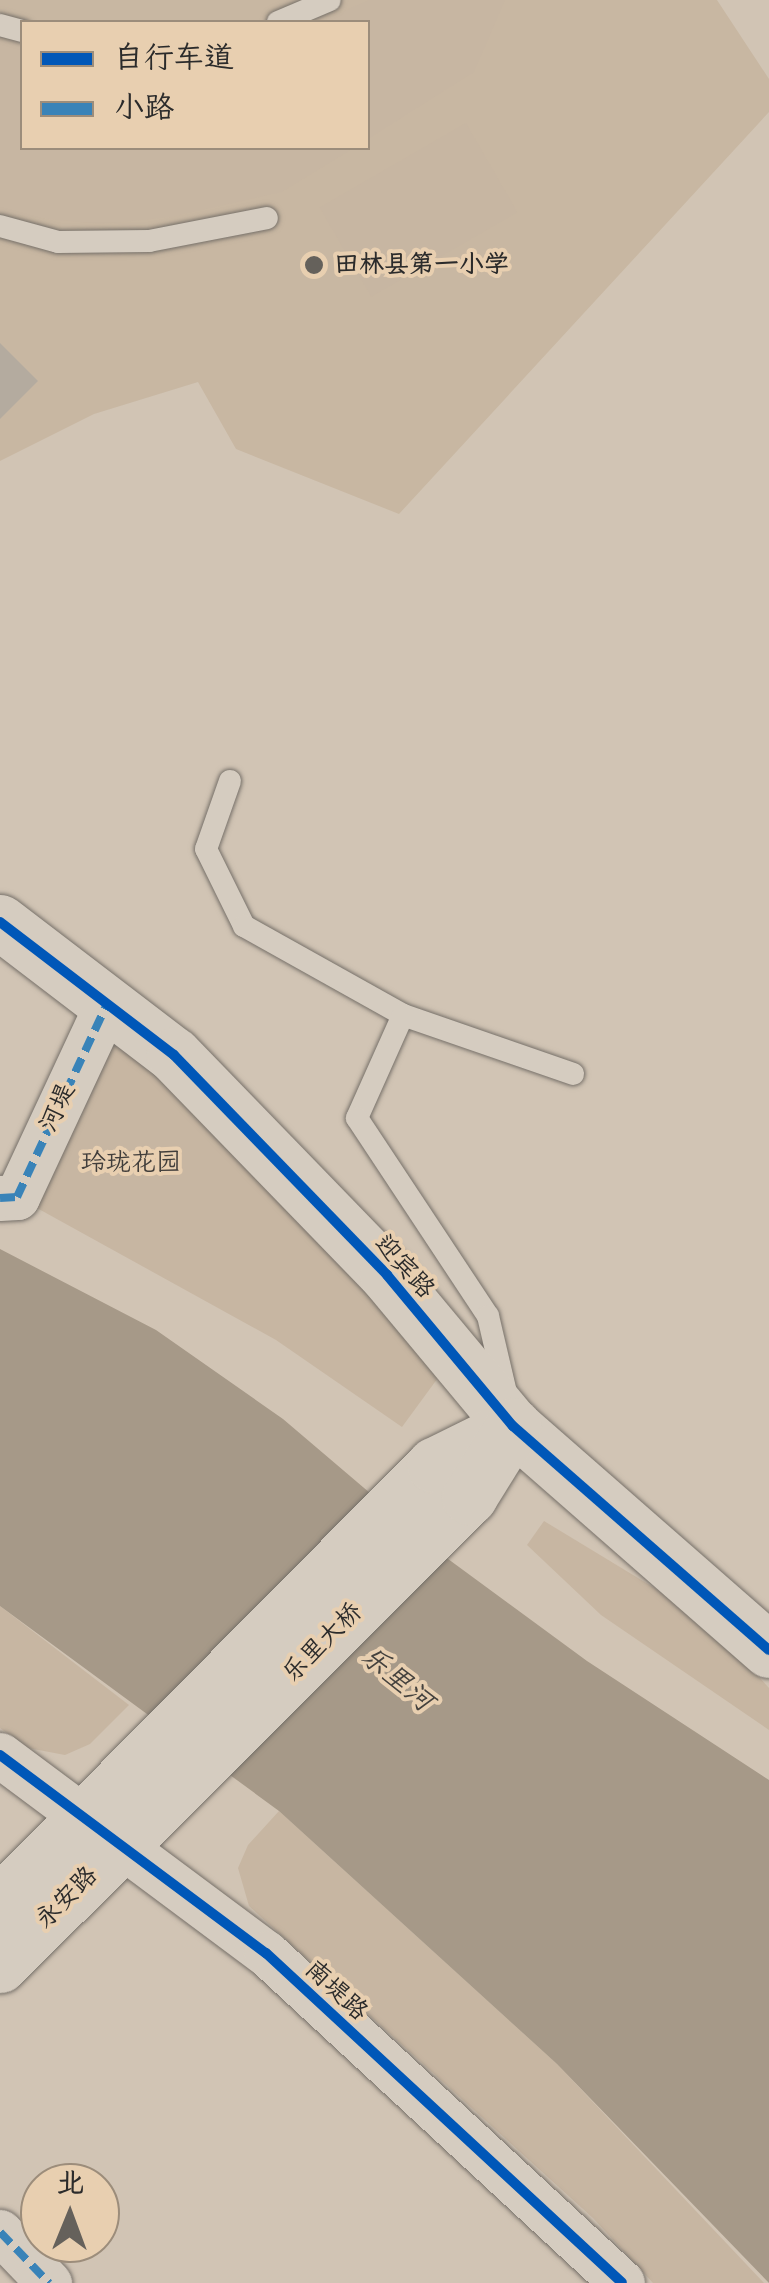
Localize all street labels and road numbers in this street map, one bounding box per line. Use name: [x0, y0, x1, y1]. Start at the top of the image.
street label: 河堤: [34, 1079, 82, 1137]
street label: 迎宾路: [368, 1229, 440, 1305]
street label: 乐里大桥: [277, 1597, 369, 1689]
street label: 永安路: [30, 1861, 104, 1935]
street label: 南堤路: [298, 1954, 374, 2028]

